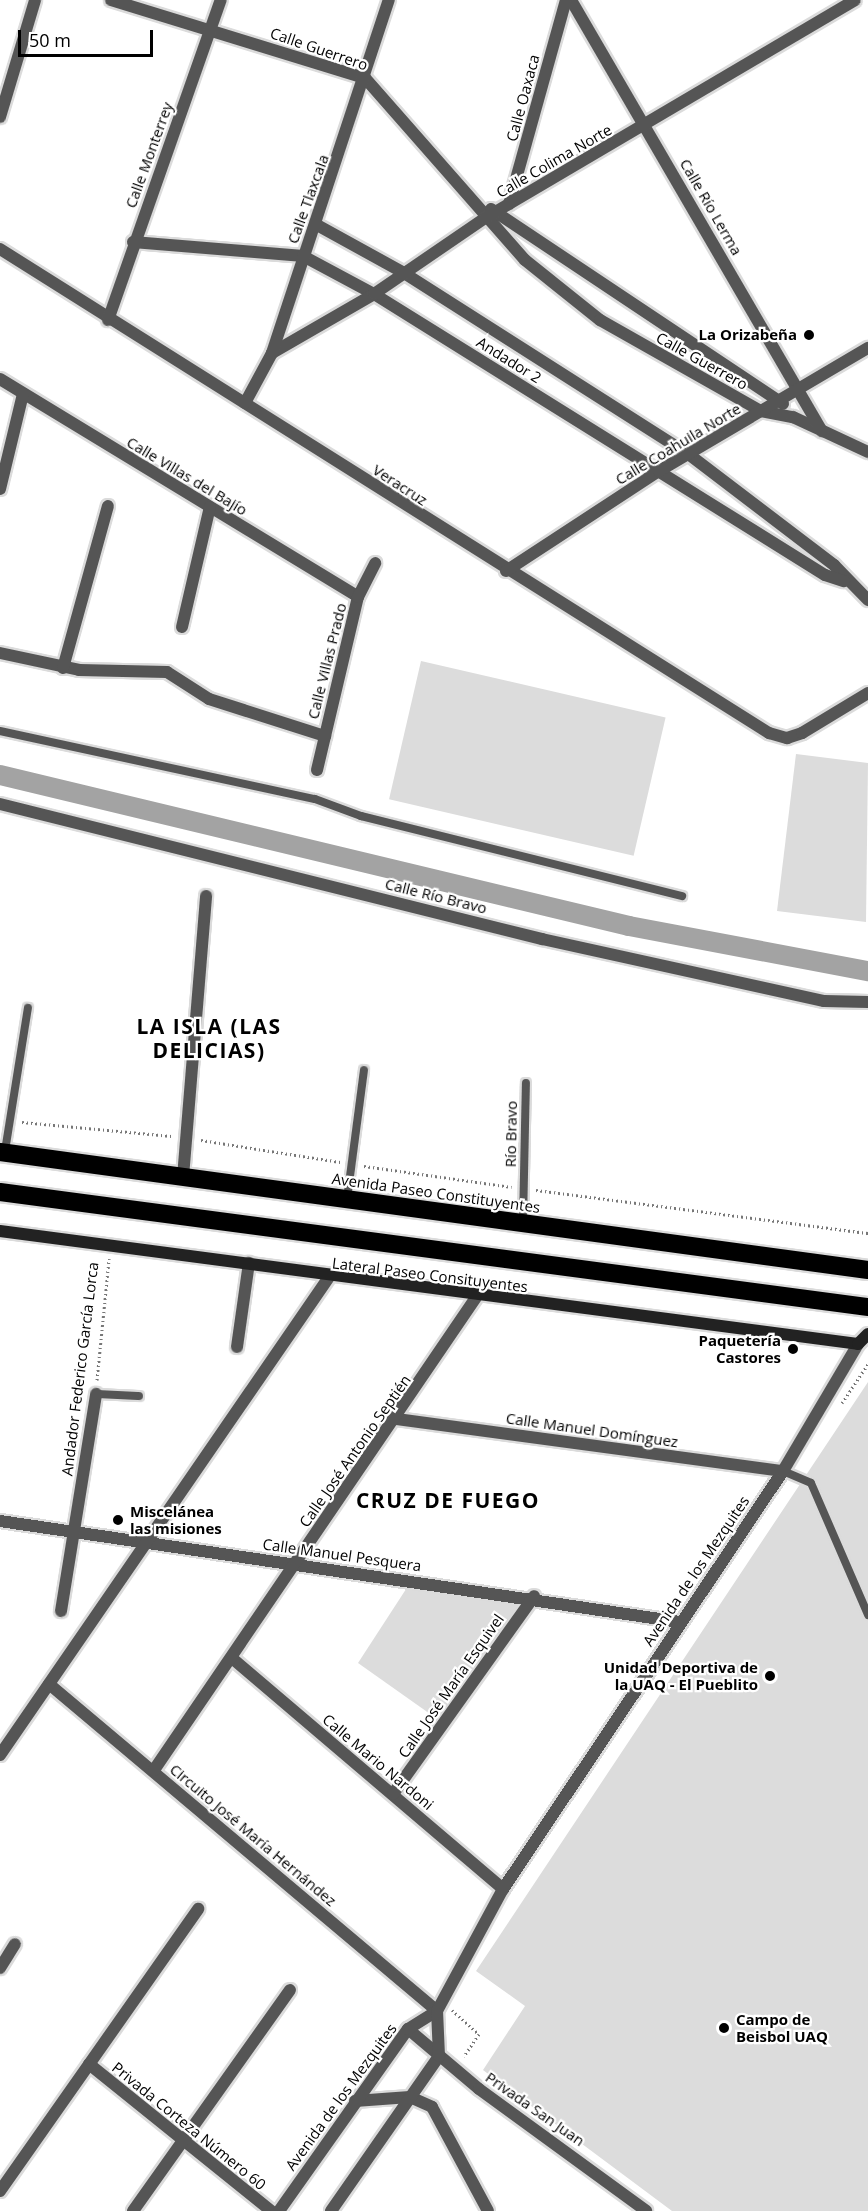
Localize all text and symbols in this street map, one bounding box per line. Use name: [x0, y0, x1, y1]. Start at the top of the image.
scale bar: [21, 18, 156, 56]
street label: Calle Guerrero: [268, 24, 370, 74]
text: 50 m: [29, 28, 71, 52]
street label: Calle Oaxaca: [503, 53, 543, 143]
street label: Calle Monterrey: [121, 100, 177, 210]
street label: Calle Colima Norte: [493, 121, 615, 201]
street label: Calle Tlaxcala: [284, 152, 332, 246]
street label: Calle Río Lerma: [676, 156, 746, 258]
place label: La Orizabeña: [699, 326, 797, 344]
street label: Calle Guerrero: [653, 328, 751, 394]
marker: La Orizabeña: [802, 328, 816, 342]
street label: Andador 2: [473, 333, 545, 387]
street label: Calle Coahuila Norte: [612, 399, 744, 489]
street label: Calle Villas del Bajío: [124, 433, 250, 519]
street label: Veracruz: [369, 461, 431, 509]
street label: Calle Villas Prado: [304, 601, 350, 721]
street label: Calle Río Bravo: [383, 875, 489, 917]
district label: LA ISLA (LAS DELICIAS): [136, 1013, 282, 1063]
street label: Río Bravo: [501, 1101, 521, 1167]
street label: Avenida Paseo Constituyentes: [331, 1169, 541, 1217]
street label: Lateral Paseo Consituyentes: [331, 1254, 529, 1296]
street label: Andador Federico García Lorca: [58, 1261, 102, 1477]
place label: Paquetería Castores: [698, 1331, 781, 1366]
marker: Paquetería Castores: [786, 1342, 800, 1356]
street label: Calle José Antonio Septién: [296, 1371, 414, 1531]
street label: Calle Manuel Domínguez: [505, 1409, 679, 1451]
district label: CRUZ DE FUEGO: [356, 1487, 540, 1513]
street label: Avenida de los Mezquites: [639, 1493, 753, 1649]
place label: Miscelánea las misiones: [130, 1502, 222, 1537]
marker: Miscelánea las misiones: [111, 1513, 125, 1527]
street label: Calle Manuel Pesquera: [262, 1535, 422, 1575]
street label: Calle José María Esquivel: [394, 1611, 508, 1761]
place label: Unidad Deportiva de la UAQ - El Pueblito: [604, 1658, 758, 1693]
marker: Unidad Deportiva de la UAQ - El Pueblito: [763, 1669, 777, 1683]
street label: Calle Mario Nardoni: [319, 1710, 437, 1814]
street label: Circuito José María Hernández: [166, 1760, 340, 1910]
place label: Campo de Beisbol UAQ: [736, 2010, 828, 2045]
street label: Avenida de los Mezquites: [282, 2020, 400, 2174]
marker: Campo de Beisbol UAQ: [717, 2021, 731, 2035]
street label: Privada Corteza Número 60: [108, 2058, 270, 2194]
street label: Privada San Juan: [482, 2068, 588, 2150]

